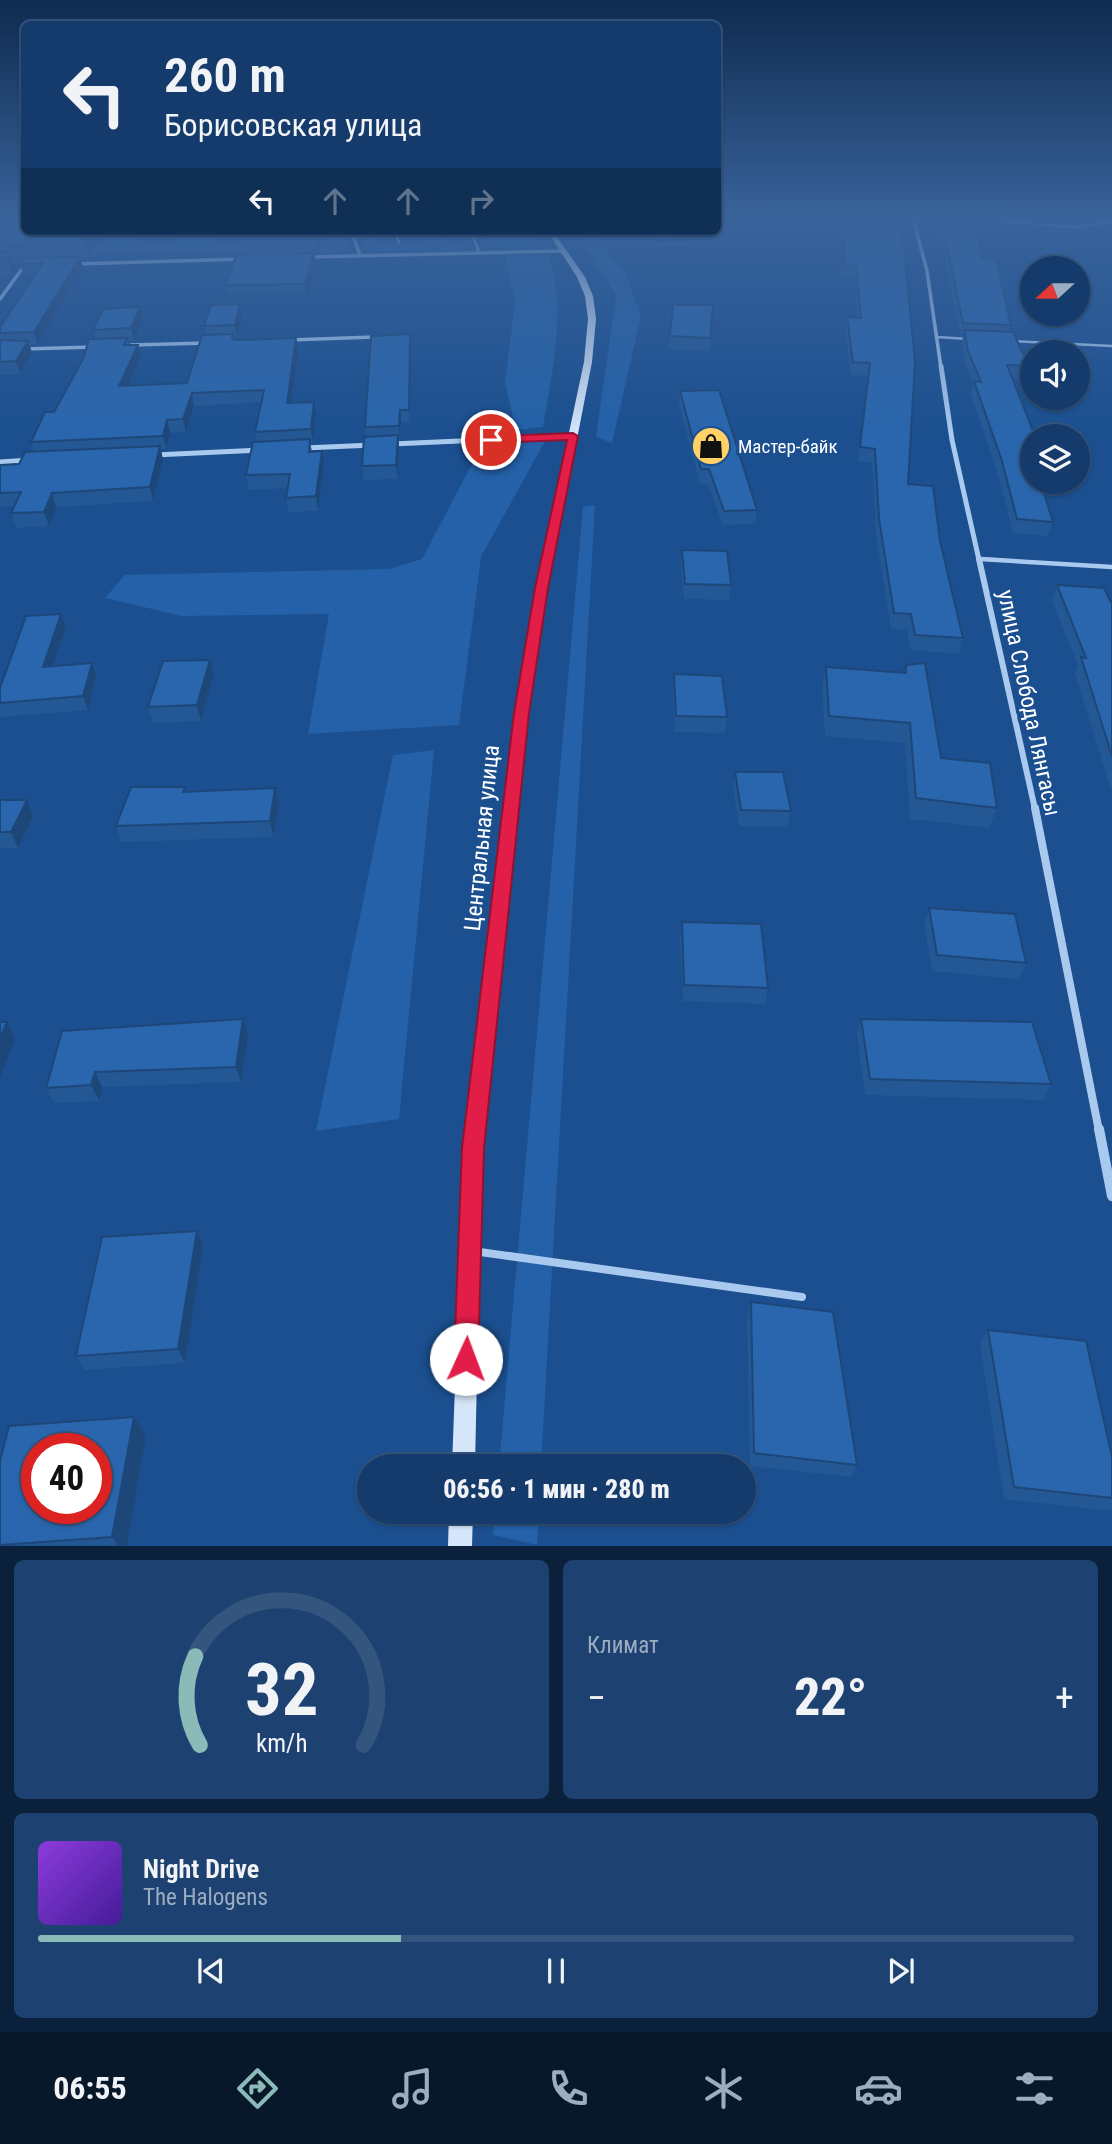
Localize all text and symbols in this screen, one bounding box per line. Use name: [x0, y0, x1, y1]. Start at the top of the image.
text: 260 m: [164, 47, 286, 104]
icon: left: [49, 49, 140, 140]
text: Борисовская улица: [164, 106, 422, 144]
icon: left: [243, 182, 281, 220]
icon: ahead: [316, 182, 354, 220]
icon: ahead: [389, 182, 427, 220]
icon: right: [462, 182, 500, 220]
north arrow: [1020, 256, 1090, 326]
map controls: [1020, 256, 1090, 494]
button: sound: [1020, 340, 1090, 410]
pin: [461, 410, 521, 470]
icon: arrive: [472, 421, 510, 459]
button: layers: [1020, 424, 1090, 494]
shop icon: Мастер-байк: [690, 425, 732, 467]
place label: Мастер-байк: [738, 435, 838, 458]
street label: улица Слобода Лянгасы: [992, 587, 1066, 819]
street label: Центральная улица: [459, 744, 505, 932]
position arrow: [429, 1322, 503, 1396]
speed limit sign: 40: [21, 1433, 112, 1524]
text: 06:56 · 1 мин · 280 m: [443, 1474, 670, 1504]
text: Климат: [587, 1632, 659, 1659]
text: 32: [245, 1648, 318, 1734]
text: 22°: [794, 1667, 867, 1728]
text: −: [587, 1676, 606, 1720]
text: +: [1055, 1676, 1074, 1720]
text: km/h: [256, 1729, 307, 1758]
text: Night Drive: [143, 1854, 259, 1884]
text: The Halogens: [143, 1884, 268, 1911]
icon: previous: [192, 1952, 230, 1990]
icon: pause: [537, 1952, 575, 1990]
icon: next: [882, 1952, 920, 1990]
icon: directions: [233, 2064, 282, 2113]
icon: music: [388, 2064, 437, 2113]
icon: phone: [544, 2064, 593, 2113]
icon: climate: [699, 2064, 748, 2113]
icon: car: [854, 2064, 903, 2113]
icon: filters: [1010, 2064, 1059, 2113]
text: 06:55: [53, 2069, 127, 2107]

